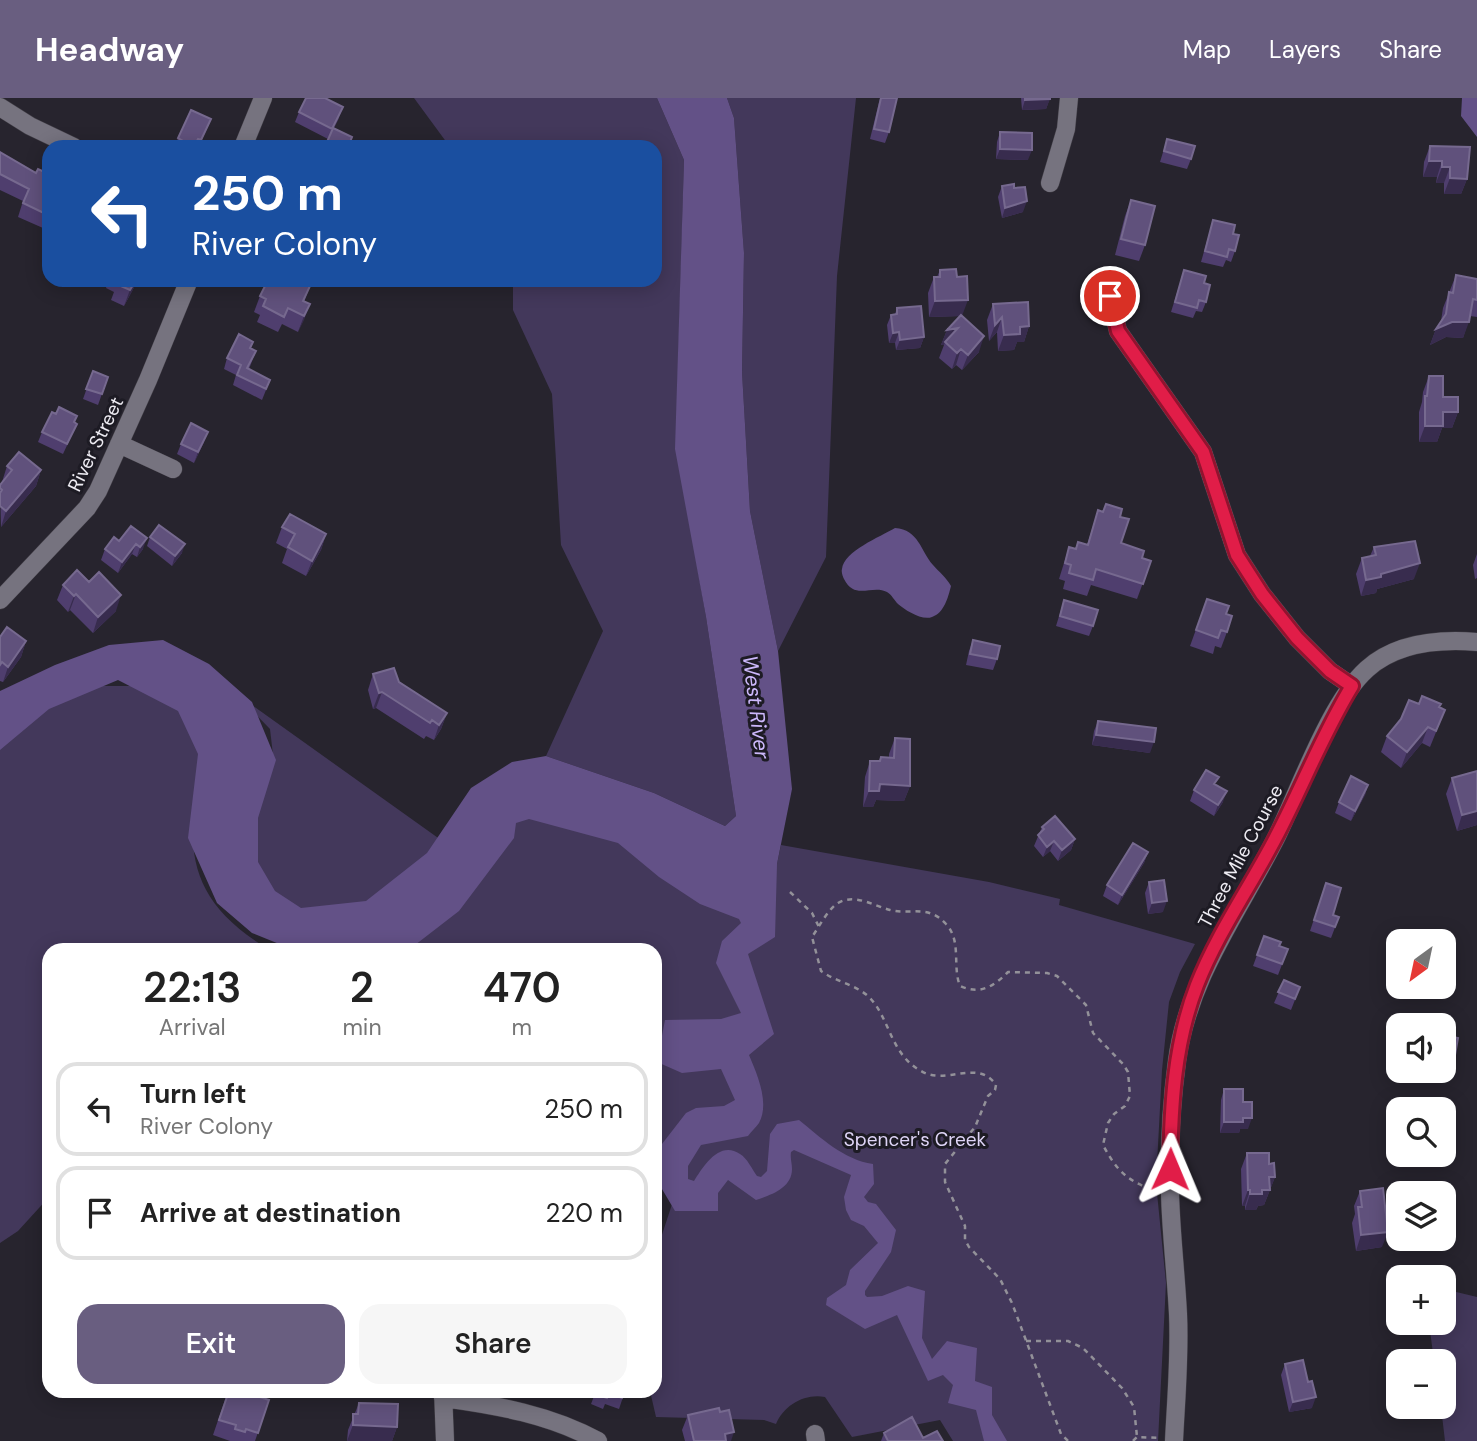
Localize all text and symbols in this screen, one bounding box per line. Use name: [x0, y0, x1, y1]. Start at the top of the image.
text: Headway: [35, 28, 184, 71]
text: Map: [1183, 34, 1231, 65]
text: Layers: [1269, 34, 1341, 65]
text: Share: [1379, 34, 1442, 65]
text: 250 m: [192, 161, 343, 225]
icon: left: [77, 168, 168, 259]
text: River Colony: [192, 223, 377, 265]
pin: [1080, 266, 1140, 326]
icon: arrive: [1091, 277, 1129, 315]
street label: River Street: [62, 393, 129, 496]
water label: West River: [736, 654, 776, 761]
street label: Three Mile Course: [1192, 780, 1289, 932]
north arrow: [1386, 929, 1456, 999]
map controls: [1386, 929, 1456, 1419]
text: 22:13: [143, 960, 241, 1015]
text: 2: [350, 960, 374, 1015]
text: 470: [483, 960, 561, 1015]
text: Arrival: [159, 1012, 226, 1042]
text: min: [342, 1012, 382, 1042]
text: m: [512, 1012, 532, 1042]
button: sound: [1386, 1013, 1456, 1083]
text: Turn left: [140, 1077, 247, 1111]
icon: left: [81, 1090, 119, 1128]
text: 250 m: [544, 1092, 623, 1126]
button: search: [1386, 1097, 1456, 1167]
text: River Colony: [140, 1111, 273, 1141]
park label: Spencer's Creek: [844, 1127, 987, 1152]
position arrow: [1133, 1132, 1207, 1206]
button: layers: [1386, 1181, 1456, 1251]
icon: arrive: [81, 1194, 119, 1232]
text: Arrive at destination: [140, 1196, 401, 1230]
text: 220 m: [545, 1196, 623, 1230]
button: +: [1386, 1265, 1456, 1335]
button: Exit: [77, 1304, 345, 1384]
button: Share: [359, 1304, 627, 1384]
button: −: [1386, 1349, 1456, 1419]

